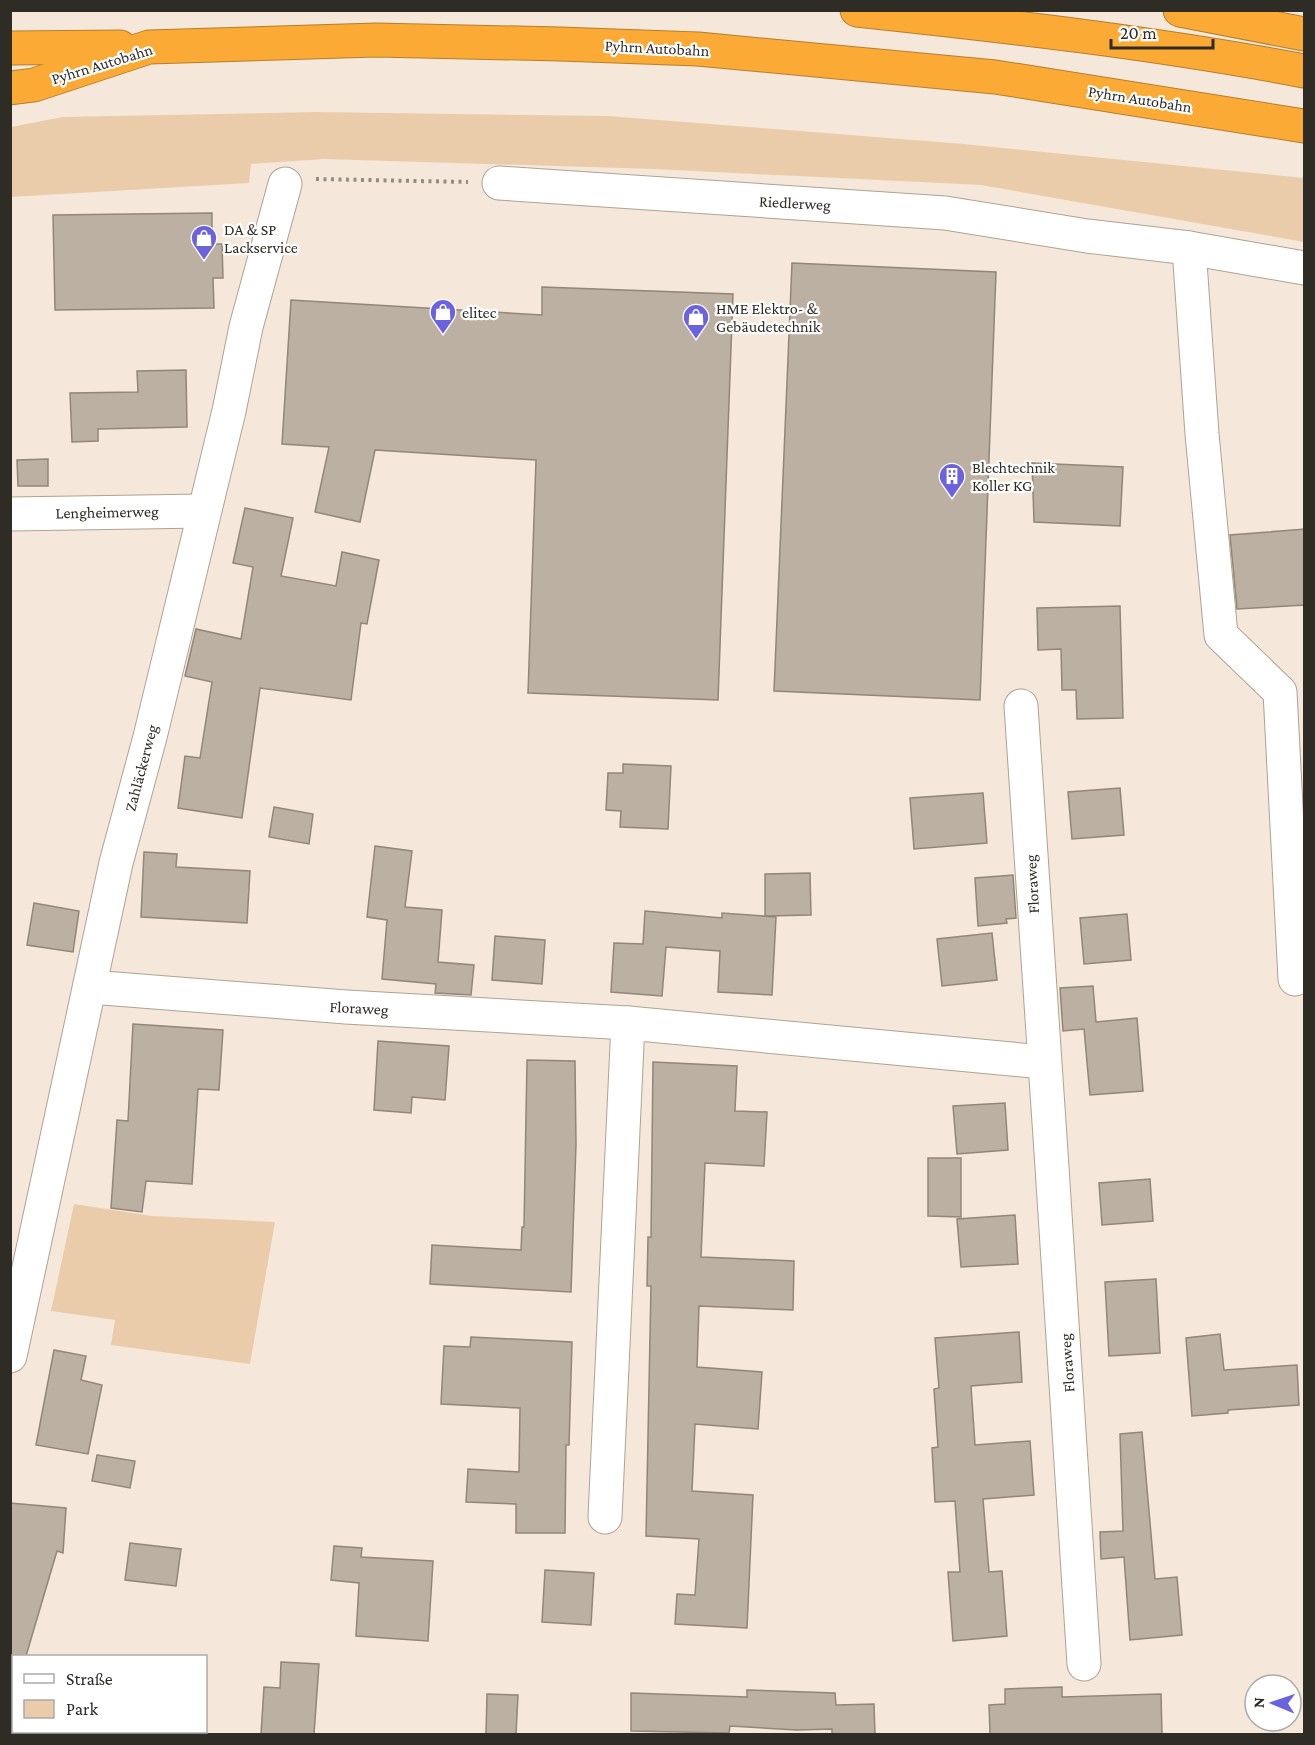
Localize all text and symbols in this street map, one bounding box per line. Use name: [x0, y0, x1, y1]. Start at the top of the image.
scale bar: [1111, 12, 1213, 50]
text: 20 m: [1120, 23, 1157, 43]
street label: Pyhrn Autobahn: [604, 37, 710, 60]
street label: Pyhrn Autobahn: [49, 40, 155, 88]
street label: Pyhrn Autobahn: [1087, 82, 1193, 117]
street label: Riedlerweg: [759, 193, 832, 214]
place label: DA & SP Lackservice: [224, 221, 298, 256]
shop icon: DA & SP Lackservice: [189, 223, 219, 261]
shop icon: elitec: [428, 297, 458, 335]
place label: HME Elektro- & Gebäudetechnik: [716, 300, 821, 335]
shop icon: HME Elektro- & Gebäudetechnik: [681, 302, 711, 340]
place label: elitec: [462, 304, 497, 321]
place label: Blechtechnik Koller KG: [972, 459, 1055, 494]
building icon: Blechtechnik Koller KG: [937, 461, 967, 499]
street label: Lengheimerweg: [55, 503, 159, 522]
street label: Zahläckerweg: [121, 722, 162, 814]
street label: Floraweg: [1022, 854, 1043, 914]
street label: Floraweg: [329, 998, 389, 1019]
street label: Floraweg: [1056, 1333, 1079, 1393]
legend: [12, 1655, 207, 1733]
text: Straße: [66, 1669, 113, 1689]
north arrow: [1243, 1673, 1303, 1733]
text: N: [1250, 1697, 1267, 1708]
text: Park: [66, 1699, 98, 1719]

